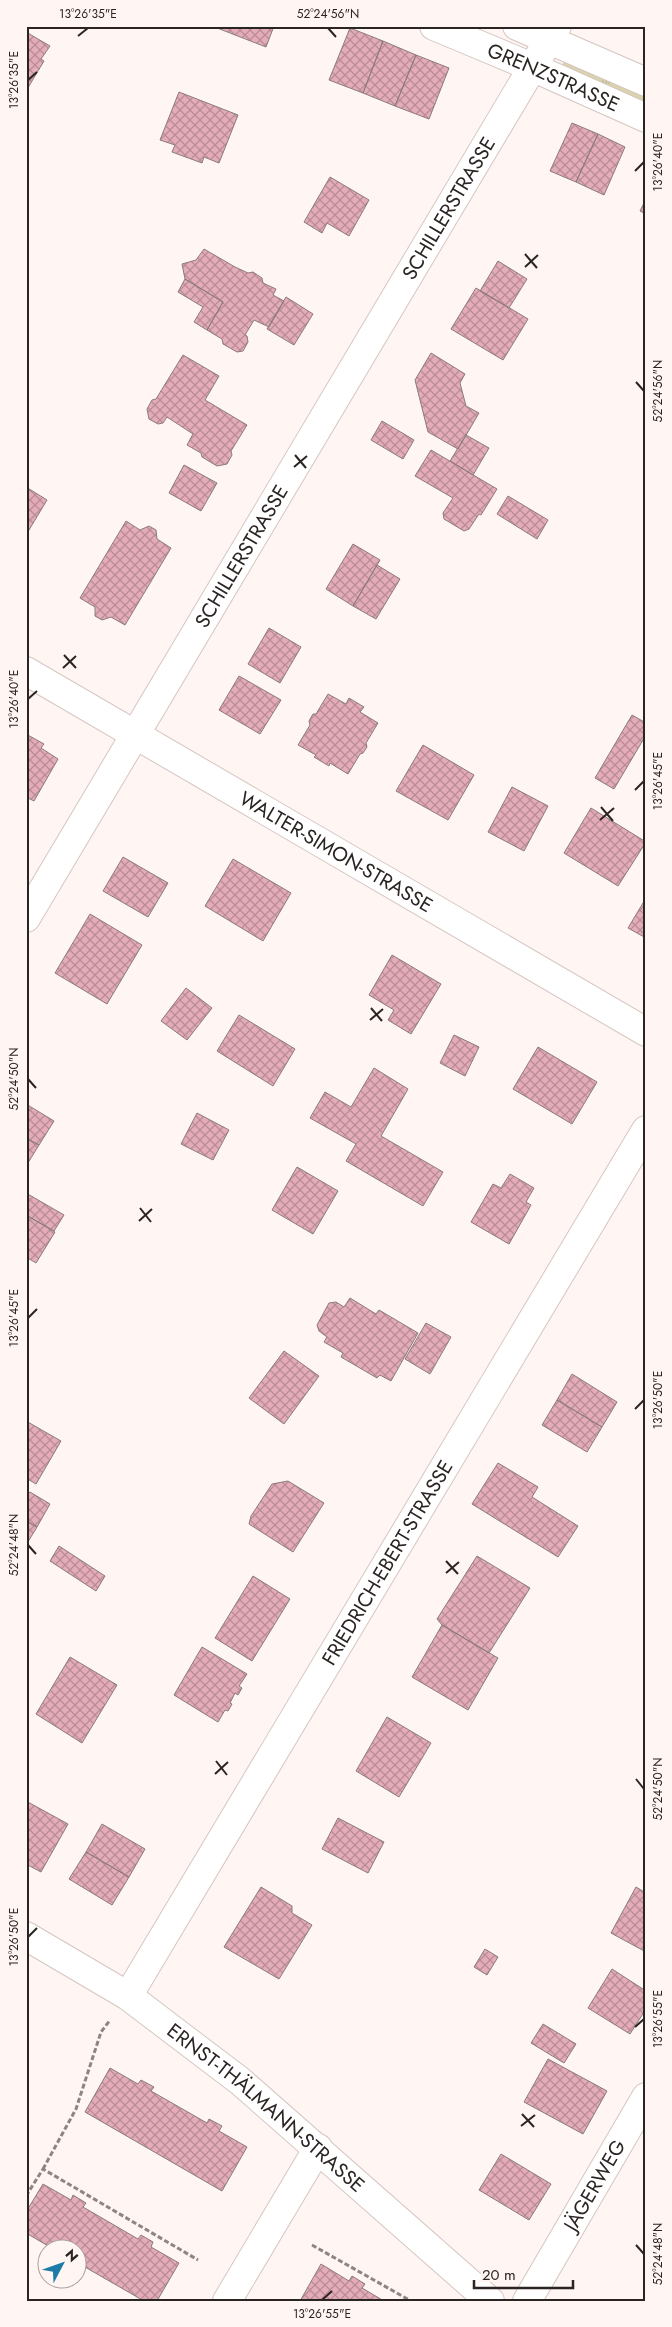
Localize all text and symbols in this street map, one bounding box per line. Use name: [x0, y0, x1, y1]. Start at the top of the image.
text: 13°26'35"E: [59, 5, 117, 23]
text: 52°24'56"N: [297, 5, 359, 23]
street label: GRENZSTRASSE: [483, 35, 624, 119]
text: 13°26'35"E: [5, 51, 23, 109]
street label: SCHILLERSTRASSE: [395, 131, 502, 285]
text: 13°26'40"E: [649, 133, 667, 191]
text: 52°24'56"N: [649, 360, 667, 422]
street label: SCHILLERSTRASSE: [188, 479, 295, 633]
text: 13°26'40"E: [5, 670, 23, 728]
text: 13°26'45"E: [649, 752, 667, 810]
street label: WALTER-SIMON-STRASSE: [234, 784, 438, 919]
text: 52°24'50"N: [5, 1047, 23, 1111]
text: 13°26'45"E: [5, 1289, 23, 1347]
text: 13°26'50"E: [649, 1371, 667, 1429]
street label: FRIEDRICH-EBERT-STRASSE: [315, 1455, 460, 1671]
text: 52°24'48"N: [5, 1514, 23, 1576]
text: 52°24'50"N: [649, 1757, 667, 1821]
text: 13°26'50"E: [5, 1908, 23, 1966]
text: 13°26'55"E: [649, 1990, 667, 2048]
street label: ERNST-THÄLMANN-STRASSE: [161, 2016, 371, 2199]
street label: JÄGERWEG: [555, 2134, 633, 2239]
text: 52°24'48"N: [649, 2223, 667, 2285]
north arrow: [38, 2240, 88, 2290]
text: N: [61, 2245, 83, 2266]
scale bar: [474, 2257, 573, 2289]
text: 20 m: [482, 2264, 516, 2286]
text: 13°26'55"E: [293, 2305, 351, 2323]

